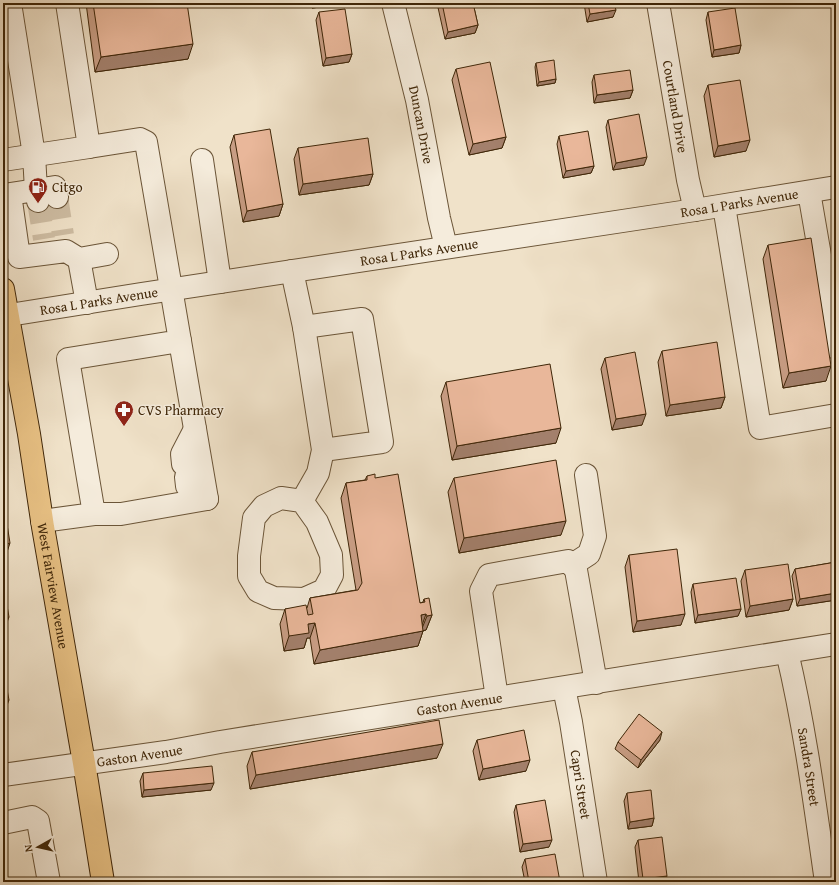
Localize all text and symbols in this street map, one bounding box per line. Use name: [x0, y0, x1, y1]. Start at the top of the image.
street label: Courtland Drive: [658, 59, 693, 155]
street label: Duncan Drive: [404, 83, 439, 166]
fuel station icon: Citgo: [27, 176, 49, 204]
place label: Citgo: [52, 177, 83, 197]
street label: Rosa L Parks Avenue: [679, 183, 800, 222]
street label: Rosa L Parks Avenue: [359, 233, 480, 271]
street label: Rosa L Parks Avenue: [38, 282, 160, 320]
pharmacy icon: CVS Pharmacy: [113, 399, 135, 427]
place label: CVS Pharmacy: [138, 400, 224, 420]
street label: West Fairview Avenue: [32, 521, 74, 651]
street label: Gaston Avenue: [415, 687, 504, 721]
street label: Sandra Street: [793, 726, 825, 808]
street label: Gaston Avenue: [95, 739, 185, 772]
street label: Capri Street: [565, 748, 596, 821]
north arrow: [18, 827, 58, 867]
text: N: [20, 843, 37, 853]

